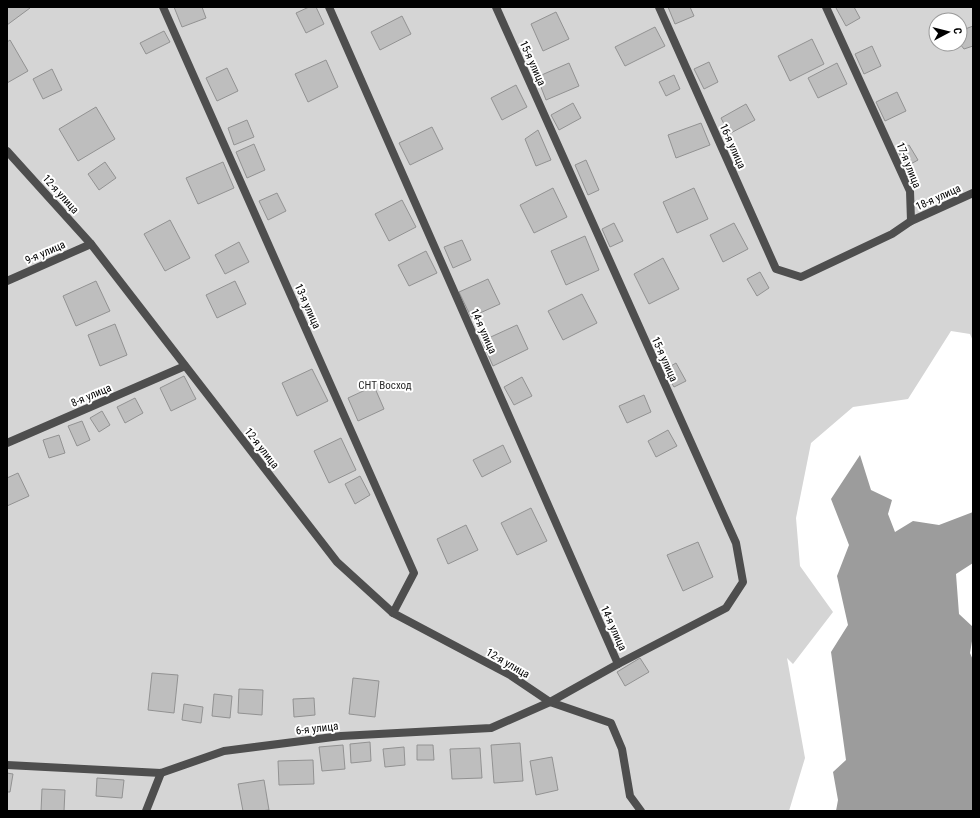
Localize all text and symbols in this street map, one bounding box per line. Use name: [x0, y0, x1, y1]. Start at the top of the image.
north arrow: [928, 12, 968, 52]
text: С: [951, 27, 964, 35]
street label: 15-я улица: [517, 39, 548, 88]
street label: 16-я улица: [717, 122, 748, 171]
street label: 17-я улица: [894, 140, 924, 190]
street label: 12-я улица: [40, 172, 82, 217]
street label: 18-я улица: [914, 182, 963, 213]
street label: 9-я улица: [23, 238, 67, 267]
street label: 13-я улица: [292, 282, 323, 331]
street label: 14-я улица: [468, 307, 499, 356]
street label: 15-я улица: [649, 335, 680, 384]
park label: СНТ Восход: [358, 379, 412, 392]
street label: 8-я улица: [69, 381, 113, 410]
street label: 12-я улица: [242, 425, 282, 471]
street label: 14-я улица: [598, 604, 629, 653]
street label: 12-я улица: [484, 646, 532, 681]
street label: 6-я улица: [295, 719, 339, 738]

